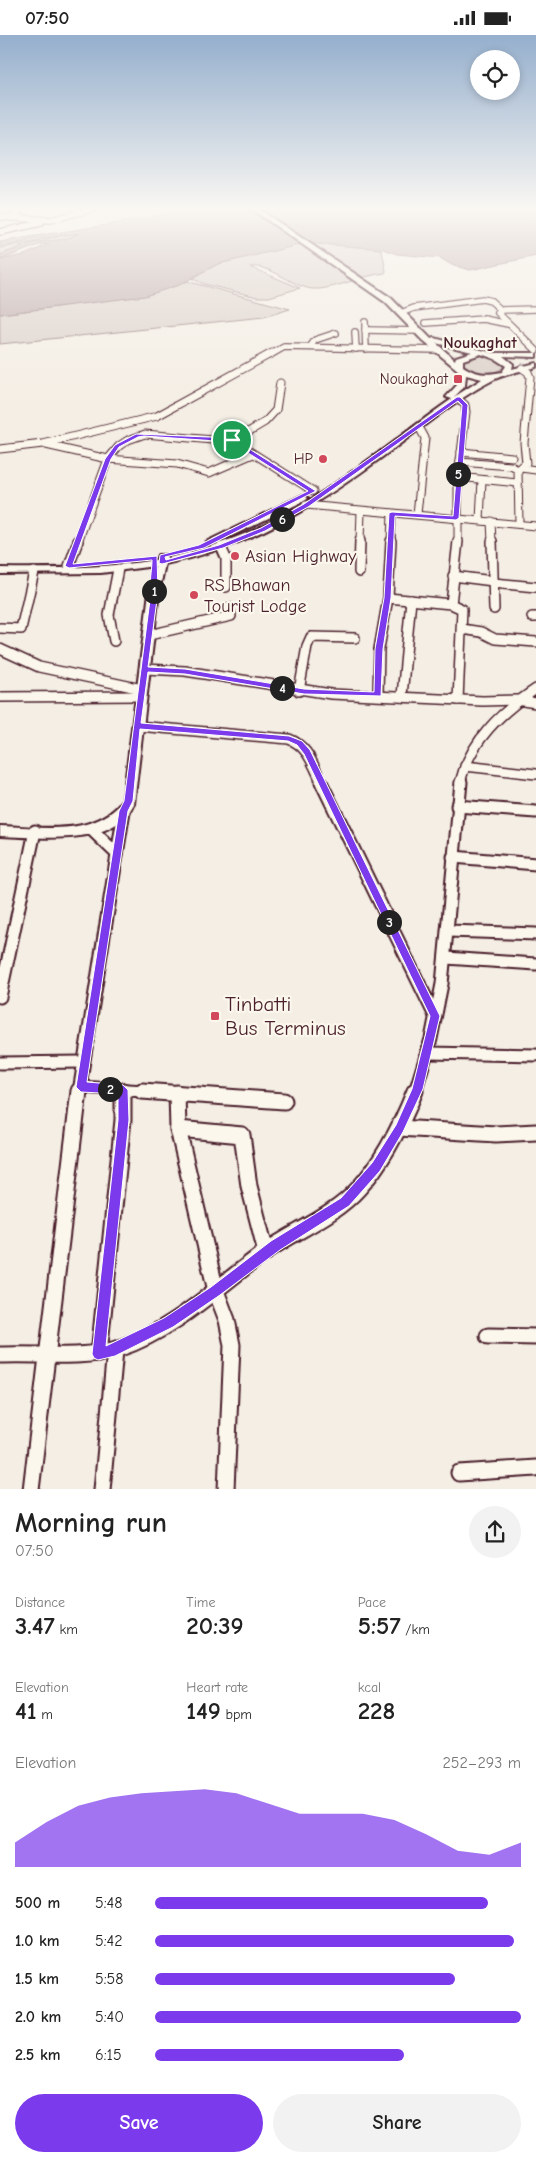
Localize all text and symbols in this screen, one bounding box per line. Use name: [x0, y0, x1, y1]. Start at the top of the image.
text: 07:50: [25, 7, 69, 29]
map controls: [470, 50, 520, 100]
button: locate: [470, 50, 520, 100]
district label: Noukaghat: [443, 334, 517, 352]
place label: Noukaghat: [380, 370, 449, 388]
marker: Noukaghat: [452, 373, 464, 385]
pin: [211, 419, 253, 461]
icon: arrive: [218, 426, 246, 454]
place label: HP: [294, 450, 314, 468]
marker: HP: [317, 453, 329, 465]
pin: 5: [446, 461, 470, 487]
text: 5: [455, 466, 462, 483]
pin: 6: [270, 507, 294, 531]
text: 6: [279, 511, 286, 528]
place label: Asian Highway: [245, 546, 357, 567]
marker: Asian Highway: [229, 550, 241, 562]
place label: RS Bhawan Tourist Lodge: [204, 575, 307, 617]
pin: 1: [142, 579, 166, 603]
text: 1: [152, 583, 157, 600]
marker: RS Bhawan Tourist Lodge: [188, 589, 200, 601]
pin: 4: [270, 675, 294, 701]
text: 4: [279, 680, 286, 697]
pin: 3: [376, 909, 402, 935]
text: 3: [386, 914, 393, 931]
place label: Tinbatti Bus Terminus: [225, 992, 346, 1040]
marker: Tinbatti Bus Terminus: [209, 1010, 221, 1022]
pin: 2: [98, 1077, 122, 1101]
text: 2: [107, 1081, 114, 1098]
button: share: [469, 1506, 521, 1558]
text: Morning run: [15, 1507, 167, 1539]
text: 07:50: [15, 1542, 54, 1560]
text: Distance: [15, 1594, 65, 1611]
text: Time: [186, 1594, 215, 1611]
text: Pace: [358, 1594, 386, 1611]
text: 3.47: [15, 1611, 55, 1640]
text: 20:39: [186, 1611, 244, 1640]
text: 5:57: [358, 1611, 401, 1640]
text: km: [55, 1621, 78, 1638]
text: /km: [401, 1621, 430, 1638]
text: Elevation: [15, 1679, 69, 1696]
text: Heart rate: [186, 1679, 248, 1696]
text: kcal: [358, 1679, 381, 1696]
text: 41: [15, 1696, 37, 1725]
text: 149: [186, 1696, 221, 1725]
text: 228: [358, 1696, 395, 1725]
text: m: [37, 1706, 53, 1723]
text: bpm: [221, 1706, 252, 1723]
text: Elevation: [15, 1754, 76, 1772]
text: 252–293 m: [442, 1754, 521, 1772]
text: 500 m: [15, 1894, 60, 1912]
text: 5:48: [95, 1894, 123, 1912]
text: 1.0 km: [15, 1932, 60, 1950]
text: 5:42: [95, 1932, 123, 1950]
text: 1.5 km: [15, 1970, 59, 1988]
text: 5:58: [95, 1970, 123, 1988]
text: 2.0 km: [15, 2008, 61, 2026]
text: 5:40: [95, 2008, 124, 2026]
text: 2.5 km: [15, 2046, 61, 2064]
text: 6:15: [95, 2046, 122, 2064]
button: Save: [15, 2094, 263, 2152]
button: Share: [273, 2094, 521, 2152]

